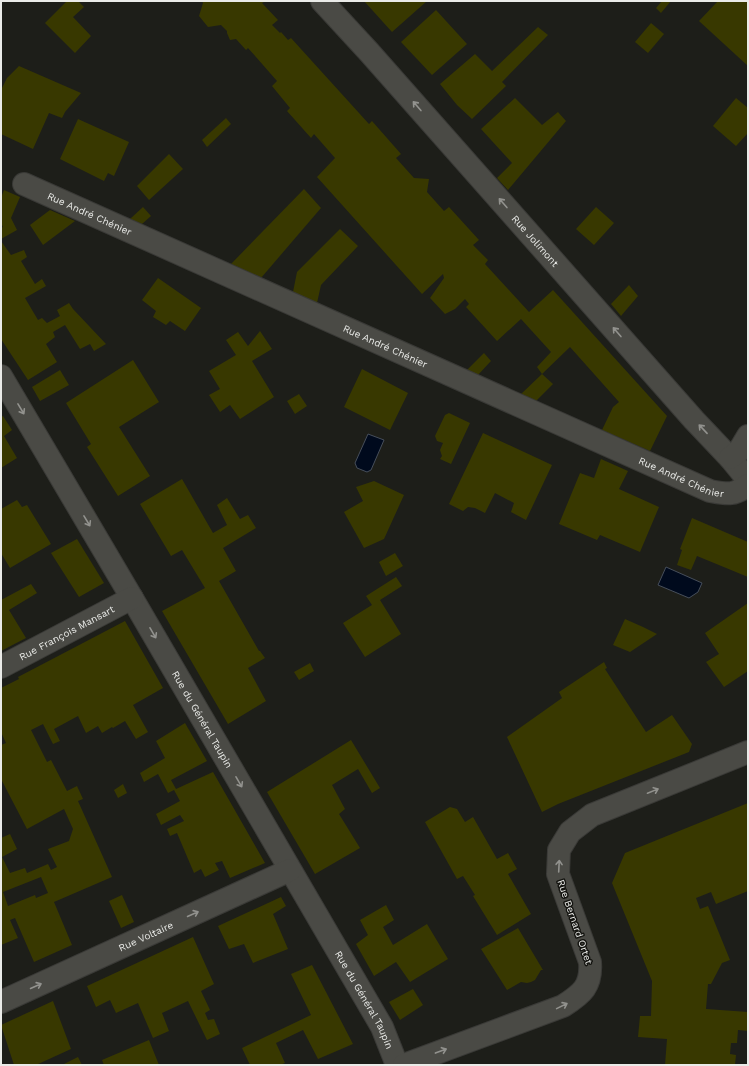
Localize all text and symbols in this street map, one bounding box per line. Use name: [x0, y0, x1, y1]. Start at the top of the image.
one-way arrow: [412, 101, 422, 111]
street label: Rue André Chénier: [46, 190, 134, 237]
one-way arrow: [498, 198, 508, 208]
street label: Rue Jolimont: [510, 213, 562, 269]
street label: Rue André Chénier: [342, 322, 429, 369]
one-way arrow: [612, 327, 622, 337]
one-way arrow: [17, 403, 25, 415]
one-way arrow: [699, 424, 708, 434]
street label: Rue André Chénier: [637, 454, 725, 499]
one-way arrow: [84, 515, 92, 527]
street label: Rue François Mansart: [17, 603, 117, 662]
one-way arrow: [150, 627, 158, 639]
street label: Rue du Général Taupin: [170, 669, 235, 770]
one-way arrow: [236, 776, 244, 788]
one-way arrow: [646, 786, 658, 794]
one-way arrow: [555, 860, 562, 873]
street label: Rue Bernard Ortet: [555, 878, 595, 967]
one-way arrow: [187, 910, 199, 917]
street label: Rue Voltaire: [117, 919, 175, 953]
street label: Rue du Général Taupin: [333, 949, 396, 1050]
one-way arrow: [30, 981, 42, 989]
one-way arrow: [556, 1002, 568, 1009]
one-way arrow: [434, 1047, 446, 1055]

